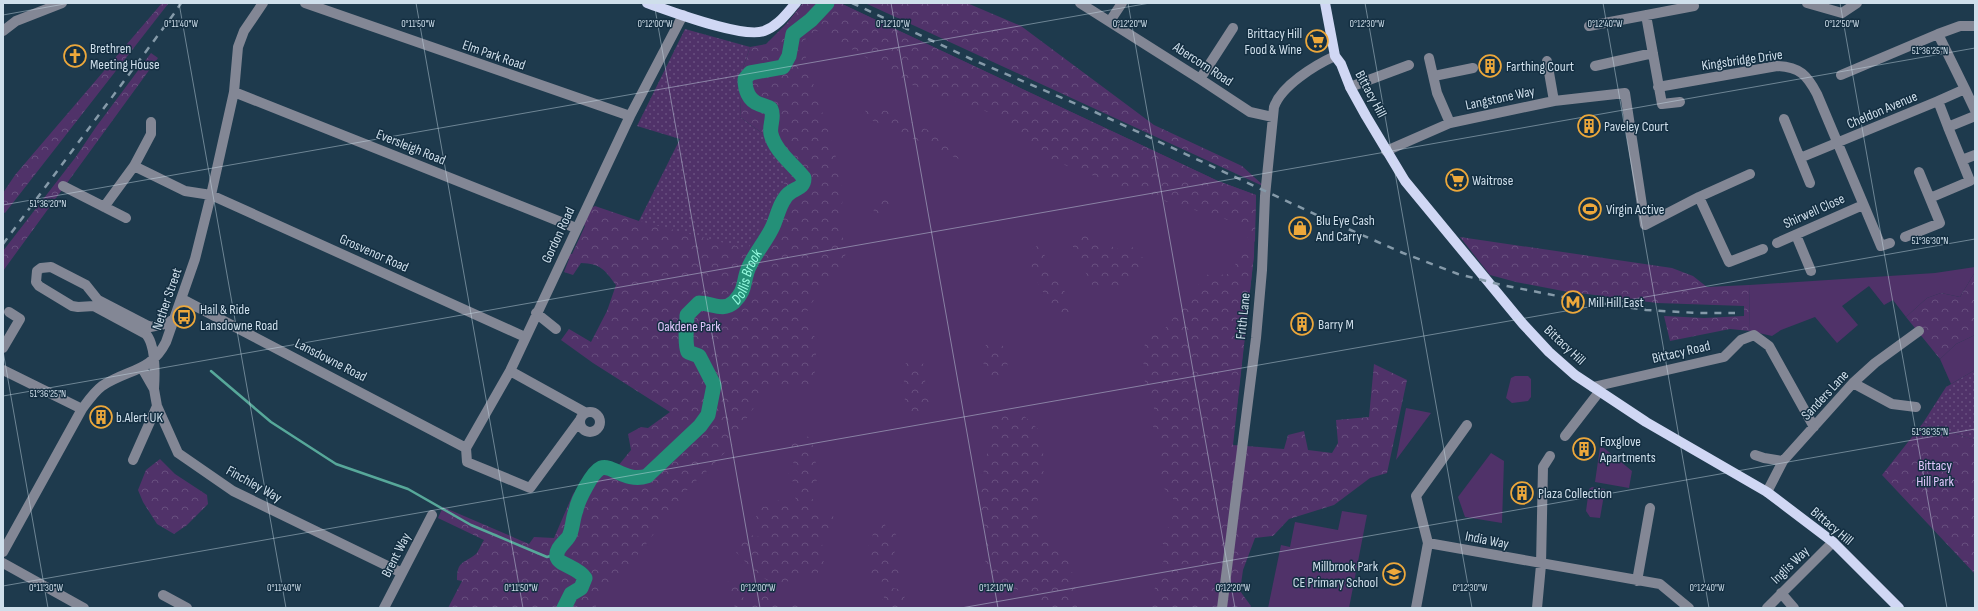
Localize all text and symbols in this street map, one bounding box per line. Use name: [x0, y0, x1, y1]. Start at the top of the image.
text: 0°11'40"W: [164, 18, 198, 30]
text: 0°11'50"W: [401, 18, 435, 30]
text: 0°12'00"W: [637, 18, 673, 30]
text: 0°12'10"W: [876, 18, 911, 30]
text: 0°12'20"W: [1113, 18, 1148, 30]
text: 0°12'30"W: [1350, 18, 1385, 30]
text: 0°12'40"W: [1588, 18, 1623, 30]
text: 0°12'50"W: [1825, 18, 1860, 30]
place label: Brittacy Hill Food & Wine: [1245, 25, 1302, 58]
supermarket icon: Brittacy Hill Food & Wine: [1304, 28, 1330, 54]
street label: Elm Park Road: [460, 36, 528, 74]
street label: Abercorn Road: [1169, 38, 1236, 90]
place label: Brethren Meeting House: [90, 40, 160, 73]
church icon: Brethren Meeting House: [62, 43, 88, 69]
text: 51°36'25"N: [1912, 45, 1948, 57]
street label: Kingsbridge Drive: [1700, 46, 1784, 74]
building icon: Farthing Court: [1477, 53, 1503, 79]
place label: Farthing Court: [1506, 58, 1574, 75]
street label: Bittacy Hill: [1352, 68, 1390, 120]
street label: Langstone Way: [1464, 82, 1537, 114]
street label: Cheldon Avenue: [1844, 87, 1920, 133]
building icon: Paveley Court: [1576, 113, 1602, 139]
place label: Paveley Court: [1604, 118, 1669, 135]
street label: Eversleigh Road: [374, 125, 448, 169]
supermarket icon: Waitrose: [1444, 167, 1470, 193]
place label: Waitrose: [1472, 172, 1513, 189]
street label: Shirwell Close: [1781, 190, 1847, 232]
sports icon: Virgin Active: [1577, 196, 1603, 222]
text: 51°36'20"N: [30, 198, 66, 210]
place label: Virgin Active: [1606, 201, 1664, 218]
street label: Gordon Road: [538, 204, 578, 266]
place label: Blu Eye Cash And Carry: [1315, 212, 1375, 245]
shop icon: Blu Eye Cash And Carry: [1287, 215, 1313, 241]
street label: Grosvenor Road: [337, 230, 411, 276]
text: 51°36'30"N: [1912, 235, 1948, 247]
water label: Dollis Brook: [727, 245, 766, 309]
street label: Nether Street: [148, 266, 186, 332]
metro station icon: Mill Hill East: [1560, 289, 1586, 315]
street label: Frith Lane: [1232, 292, 1254, 340]
place label: Mill Hill East: [1588, 294, 1644, 311]
place label: Hail & Ride Lansdowne Road: [200, 301, 278, 334]
bus stop icon: Hail & Ride Lansdowne Road: [171, 304, 197, 330]
building icon: Barry M: [1289, 311, 1315, 337]
place label: Barry M: [1318, 316, 1354, 333]
park label: Oakdene Park: [657, 318, 721, 335]
street label: Bittacy Hill: [1541, 321, 1589, 369]
street label: Lansdowne Road: [292, 335, 370, 385]
street label: Bittacy Road: [1650, 337, 1712, 367]
street label: Sanders Lane: [1798, 366, 1852, 424]
text: 51°36'25"N: [30, 388, 66, 400]
building icon: b.Alert UK: [88, 404, 114, 430]
place label: b.Alert UK: [116, 409, 163, 426]
text: 51°36'35"N: [1912, 426, 1948, 438]
place label: Foxglove Apartments: [1599, 433, 1656, 466]
building icon: Foxglove Apartments: [1571, 436, 1597, 462]
park label: Bittacy Hill Park: [1916, 457, 1954, 490]
street label: Finchley Way: [223, 462, 285, 506]
building icon: Plaza Collection: [1509, 480, 1535, 506]
place label: Plaza Collection: [1538, 485, 1612, 502]
street label: Bittacy Hill: [1807, 503, 1857, 549]
street label: India Way: [1464, 527, 1511, 553]
street label: Brent Way: [378, 529, 415, 580]
street label: Inglis Way: [1767, 542, 1813, 587]
place label: Millbrook Park CE Primary School: [1293, 558, 1379, 591]
school or university icon: Millbrook Park CE Primary School: [1381, 561, 1407, 587]
text: 0°11'30"W: [29, 582, 63, 594]
text: 0°11'40"W: [267, 582, 301, 594]
text: 0°11'50"W: [504, 582, 538, 594]
text: 0°12'00"W: [740, 582, 776, 594]
text: 0°12'10"W: [979, 582, 1014, 594]
text: 0°12'20"W: [1216, 582, 1251, 594]
text: 0°12'30"W: [1453, 582, 1488, 594]
text: 0°12'40"W: [1690, 582, 1725, 594]

